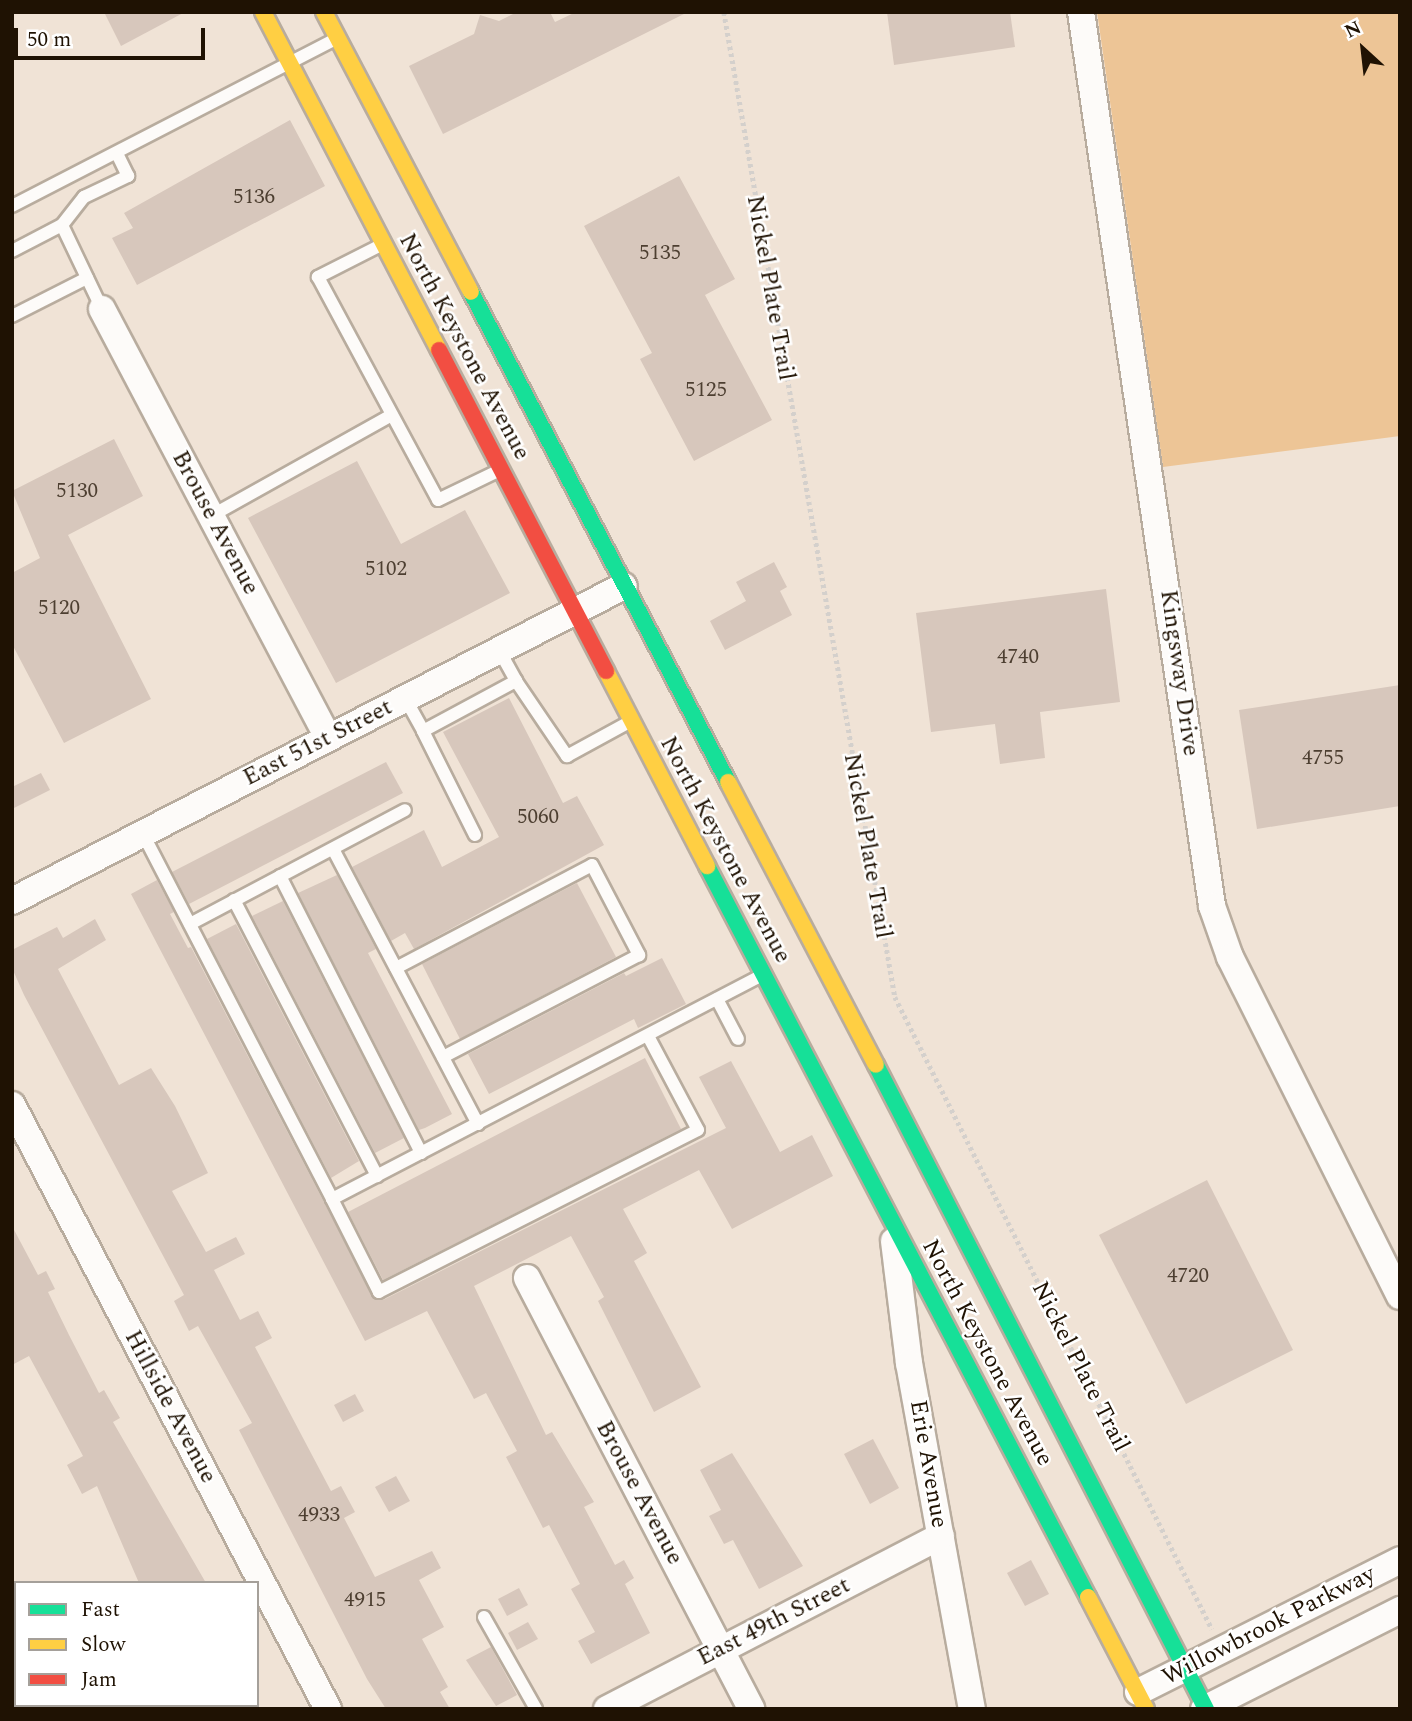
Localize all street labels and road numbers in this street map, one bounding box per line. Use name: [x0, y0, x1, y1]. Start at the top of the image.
street label: Nickel Plate Trail: [740, 193, 800, 383]
street label: North Keystone Avenue: [392, 229, 536, 465]
street label: Brouse Avenue: [165, 446, 265, 600]
street label: Kingsway Drive: [1153, 588, 1205, 758]
street label: East 51st Street: [239, 693, 397, 793]
street label: North Keystone Avenue: [653, 732, 797, 968]
street label: Nickel Plate Trail: [837, 751, 897, 941]
street label: North Keystone Avenue: [915, 1235, 1059, 1471]
street label: Nickel Plate Trail: [1025, 1277, 1135, 1457]
street label: Hillside Avenue: [118, 1326, 222, 1488]
street label: Erie Avenue: [903, 1398, 953, 1530]
street label: Brouse Avenue: [589, 1416, 689, 1570]
street label: Willowbrook Parkway: [1158, 1560, 1380, 1692]
street label: East 49th Street: [693, 1571, 855, 1673]

